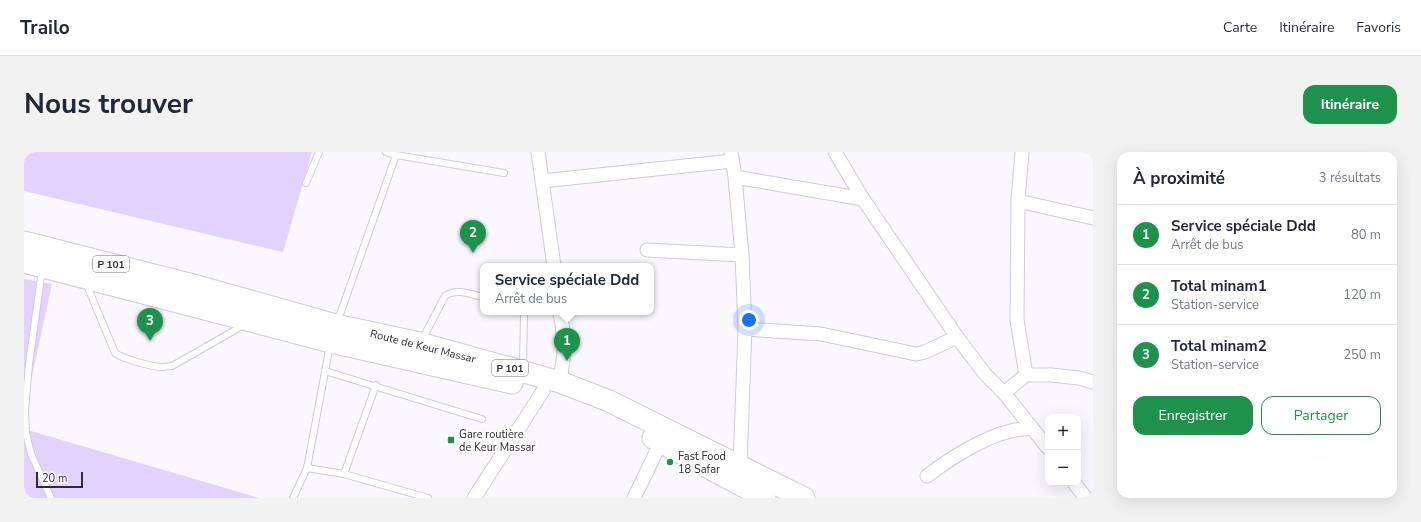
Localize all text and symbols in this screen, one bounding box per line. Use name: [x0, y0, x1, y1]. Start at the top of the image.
text: Trailo: [20, 15, 70, 41]
text: Carte: [1223, 18, 1257, 37]
text: Itinéraire: [1279, 18, 1334, 37]
text: Favoris: [1356, 18, 1401, 37]
text: Nous trouver: [24, 85, 193, 123]
button: Itinéraire: [1303, 85, 1397, 124]
text: À proximité: [1133, 167, 1225, 190]
text: 3 résultats: [1319, 169, 1381, 187]
text: Service spéciale Ddd: [1171, 216, 1316, 236]
pin: 2: [460, 220, 486, 253]
text: 1: [1142, 226, 1150, 244]
text: 80 m: [1351, 226, 1381, 244]
text: Arrêt de bus: [1171, 236, 1243, 254]
road number: P 101: [93, 256, 129, 272]
popup: [480, 263, 654, 315]
text: Service spéciale Ddd: [495, 270, 639, 290]
text: Total minam1: [1171, 276, 1267, 296]
text: 2: [1142, 286, 1150, 304]
text: 120 m: [1343, 286, 1381, 304]
text: Arrêt de bus: [495, 290, 567, 308]
text: Station-service: [1171, 296, 1259, 314]
pin: 3: [137, 308, 163, 341]
your location: [739, 310, 759, 330]
street label: Route de Keur Massar: [369, 326, 477, 367]
pin: 1: [554, 328, 580, 361]
text: Total minam2: [1171, 336, 1267, 356]
text: 3: [1142, 346, 1150, 364]
text: 250 m: [1343, 346, 1381, 364]
text: Station-service: [1171, 356, 1259, 374]
road number: P 101: [492, 360, 528, 376]
button: Enregistrer: [1133, 396, 1253, 435]
button: Partager: [1261, 396, 1381, 435]
map controls: [1045, 414, 1081, 486]
button: +: [1045, 414, 1081, 450]
place label: Gare routière de Keur Massar: [459, 427, 535, 455]
marker: Gare routière de Keur Massar: [446, 435, 456, 445]
place label: Fast Food 18 Safar: [678, 449, 726, 477]
button: −: [1045, 450, 1081, 486]
marker: Fast Food 18 Safar: [665, 457, 675, 467]
scale bar: [36, 470, 83, 489]
text: 20 m: [42, 471, 67, 486]

